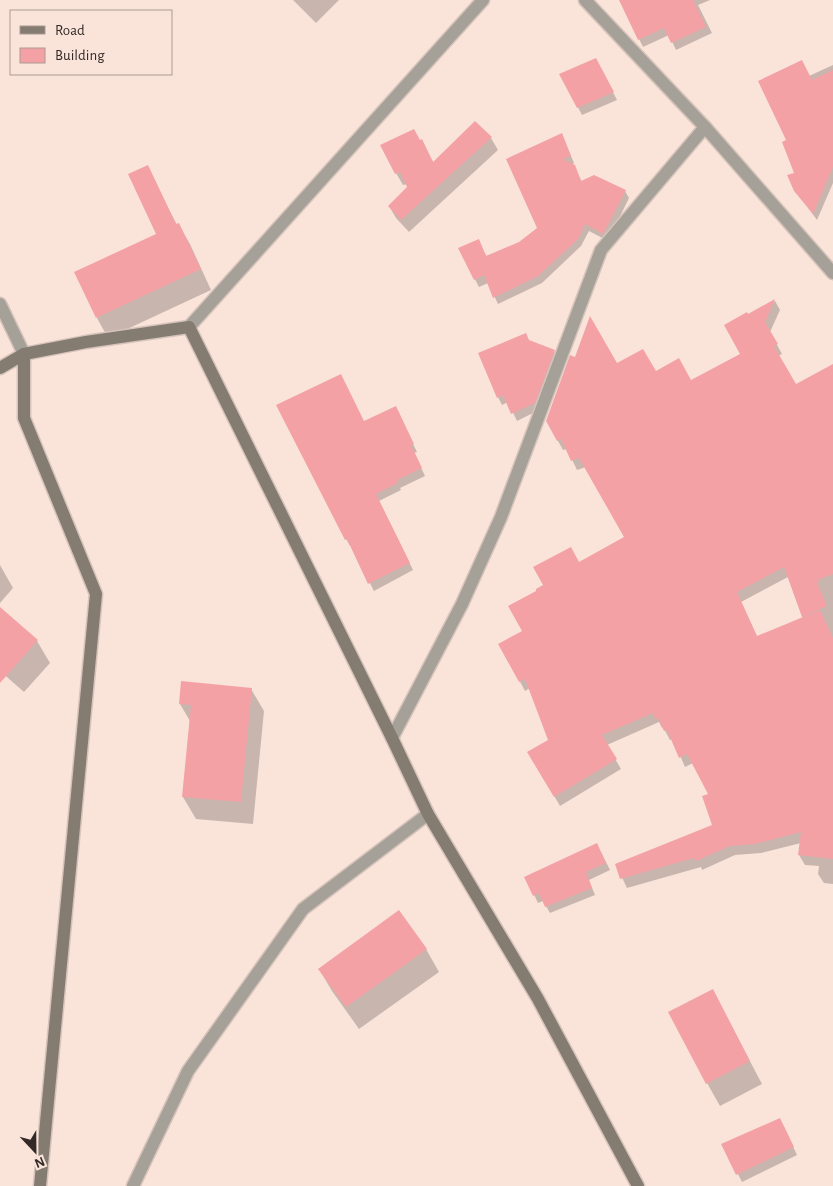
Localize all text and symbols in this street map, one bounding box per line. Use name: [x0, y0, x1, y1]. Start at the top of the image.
legend: [10, 10, 172, 75]
text: Road: [55, 23, 85, 38]
text: Building: [55, 48, 105, 63]
north arrow: [10, 1126, 60, 1176]
text: N: [32, 1154, 47, 1170]

